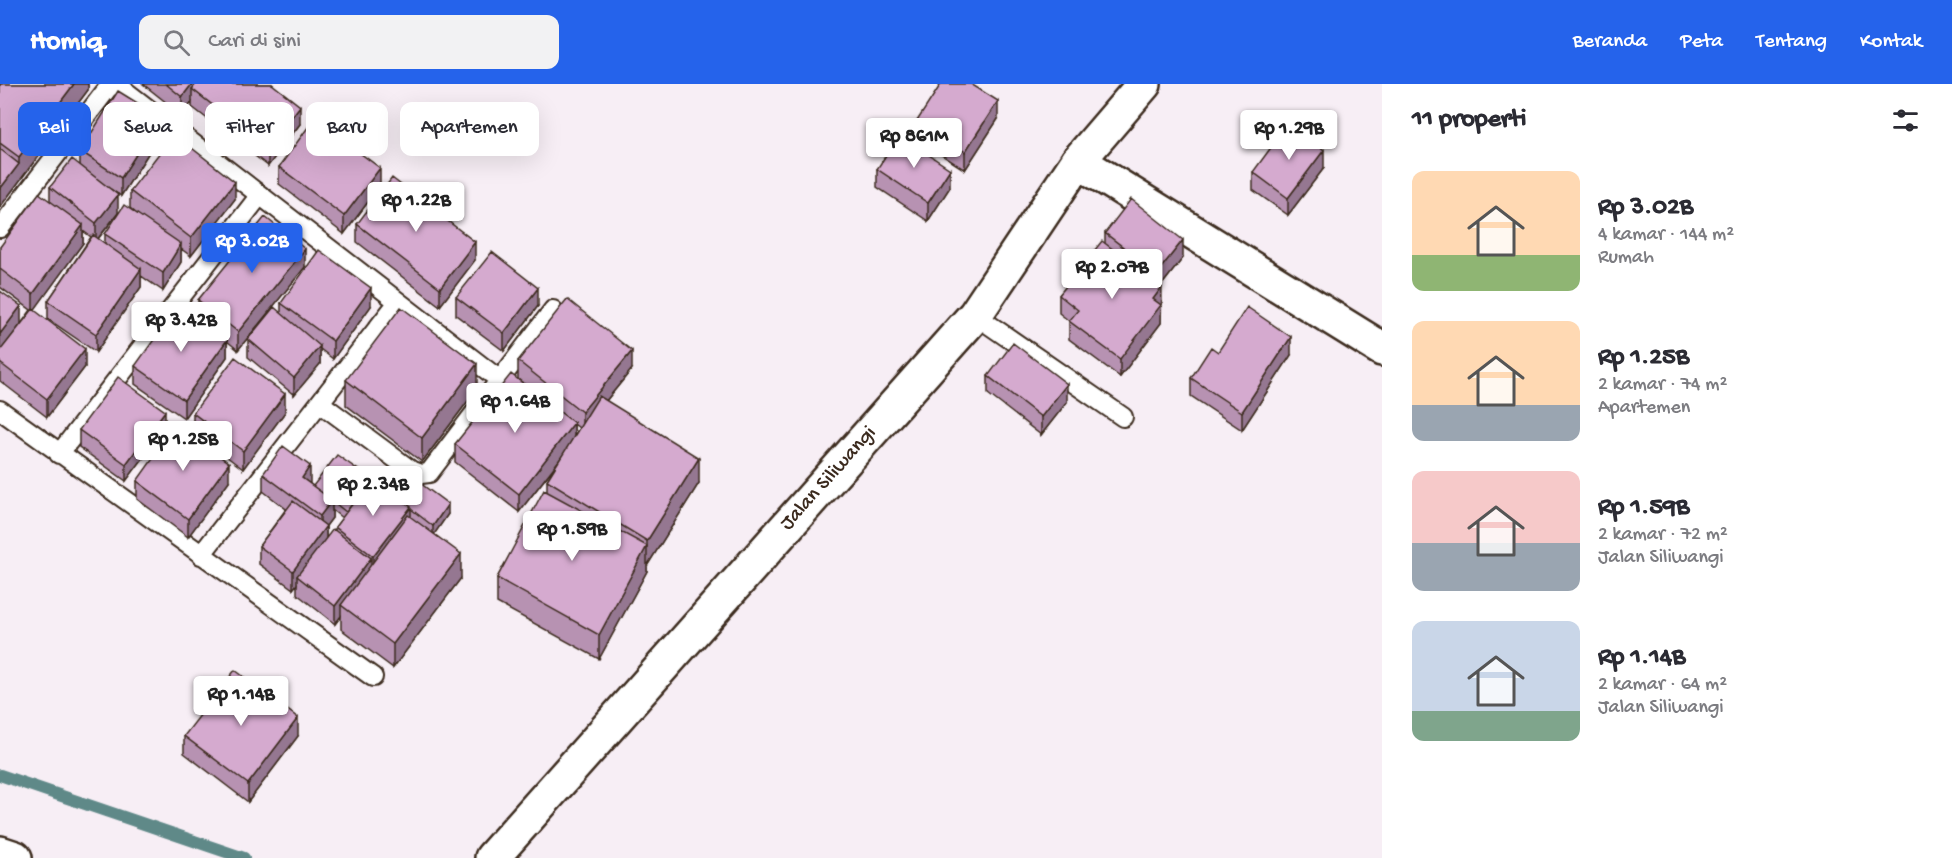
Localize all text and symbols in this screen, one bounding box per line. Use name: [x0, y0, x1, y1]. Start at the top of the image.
search box: [139, 15, 559, 69]
text: Homiq: [30, 26, 103, 59]
icon: search: [160, 26, 193, 59]
text: Cari di sini: [208, 29, 301, 55]
text: Beranda: [1573, 30, 1647, 55]
text: Peta: [1680, 30, 1723, 55]
text: Tentang: [1756, 30, 1827, 55]
text: Kontak: [1860, 30, 1922, 55]
chip: Beli: [18, 102, 91, 156]
chip: Sewa: [103, 102, 193, 156]
chip: Filter: [205, 102, 294, 156]
chip: Baru: [306, 102, 388, 156]
chip: Apartemen: [400, 102, 539, 156]
icon: filters: [1889, 104, 1922, 137]
text: 11 properti: [1412, 105, 1526, 136]
pin: Rp 1.29B: [1227, 110, 1351, 161]
pin: Rp 861M: [859, 118, 969, 169]
text: Rp 1.29B: [1254, 118, 1324, 141]
text: Rp 861M: [880, 126, 948, 149]
pin: Rp 1.22B: [354, 182, 478, 233]
text: Rp 1.22B: [381, 190, 451, 213]
text: Rp 3.02B: [1598, 193, 1693, 224]
icon: home: [1460, 195, 1532, 267]
pin: Rp 3.02B: [190, 223, 314, 274]
text: 4 kamar · 144 m²: [1598, 224, 1734, 247]
text: Rp 3.02B: [215, 231, 289, 254]
text: Rumah: [1598, 247, 1654, 270]
pin: Rp 2.07B: [1050, 249, 1174, 300]
text: Rp 2.07B: [1075, 257, 1149, 280]
pin: Rp 3.42B: [119, 302, 243, 353]
text: Rp 3.42B: [145, 310, 217, 333]
text: Rp 1.25B: [1598, 343, 1689, 374]
icon: home: [1460, 345, 1532, 417]
text: 2 kamar · 74 m²: [1598, 374, 1727, 397]
pin: Rp 1.64B: [453, 383, 577, 434]
text: Rp 1.64B: [480, 391, 550, 414]
text: Apartemen: [1598, 397, 1690, 420]
pin: Rp 1.25B: [121, 421, 245, 472]
street label: Jalan Siliwangi: [776, 422, 882, 536]
text: Rp 1.25B: [148, 429, 218, 452]
pin: Rp 2.34B: [311, 466, 435, 517]
text: Rp 2.34B: [337, 474, 409, 497]
text: Rp 1.59B: [1598, 493, 1689, 524]
icon: home: [1460, 495, 1532, 567]
pin: Rp 1.59B: [510, 511, 634, 562]
text: Rp 1.59B: [537, 519, 607, 542]
text: 2 kamar · 72 m²: [1598, 524, 1728, 547]
text: Jalan Siliwangi: [1598, 547, 1724, 570]
text: Rp 1.14B: [1598, 643, 1685, 674]
icon: home: [1460, 645, 1532, 717]
text: 2 kamar · 64 m²: [1598, 674, 1727, 697]
pin: Rp 1.14B: [179, 676, 303, 727]
text: Rp 1.14B: [207, 684, 275, 707]
text: Jalan Siliwangi: [1598, 697, 1724, 720]

